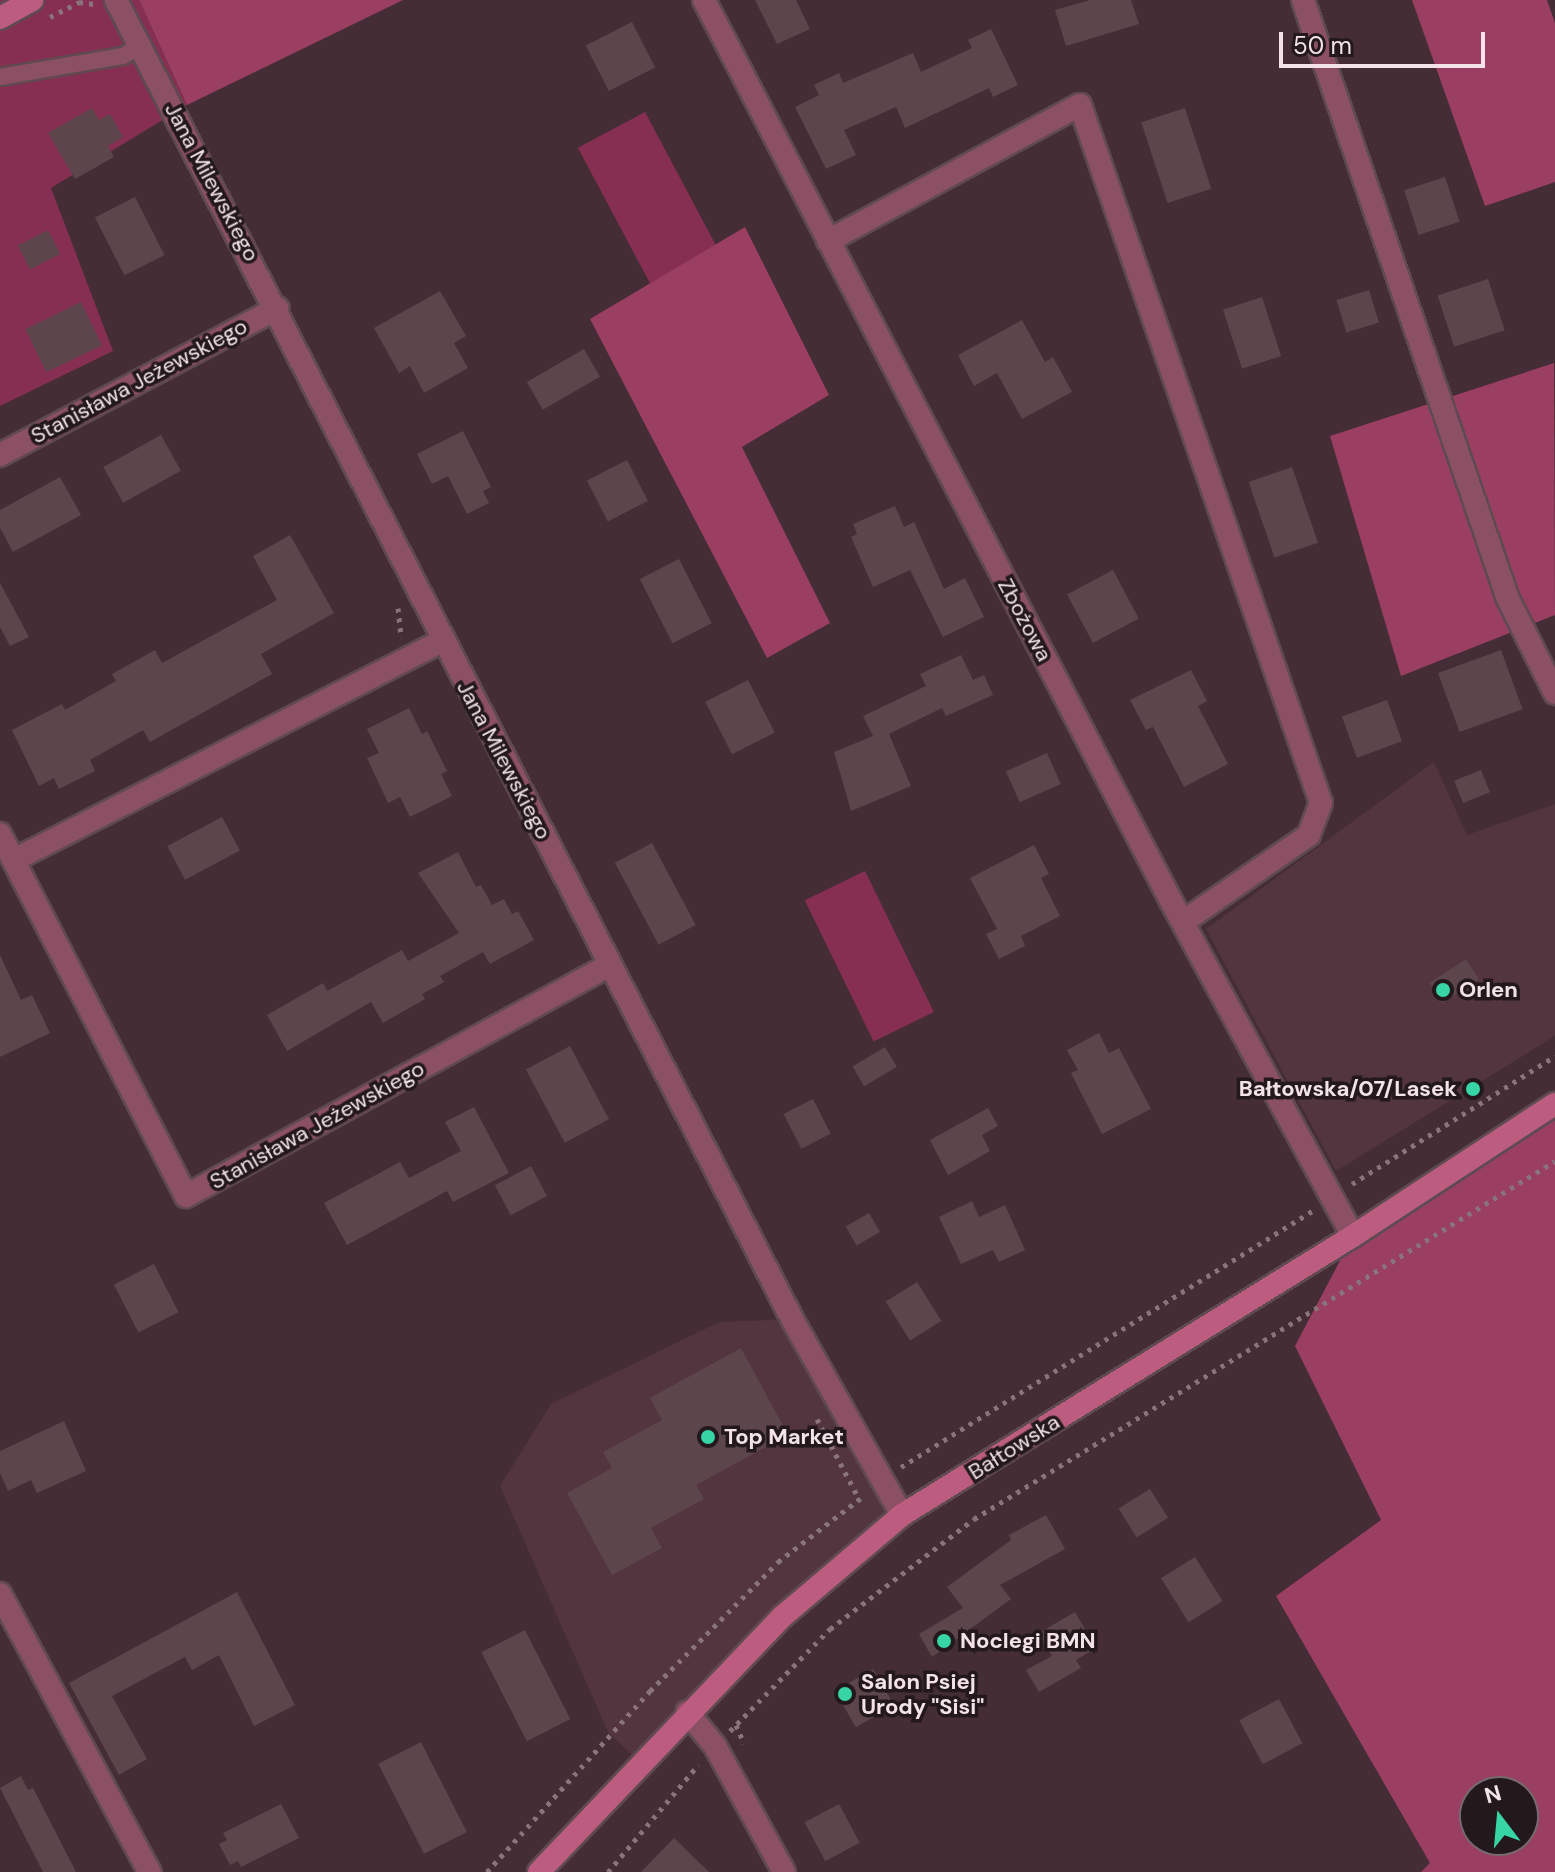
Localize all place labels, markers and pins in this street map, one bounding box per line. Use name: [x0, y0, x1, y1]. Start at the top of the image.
place label: Orlen: [1459, 977, 1518, 1003]
marker: Orlen: [1434, 981, 1452, 999]
place label: Bałtowska/07/Lasek: [1239, 1076, 1457, 1102]
marker: Bałtowska/07/Lasek: [1464, 1080, 1482, 1098]
place label: Top Market: [724, 1424, 844, 1450]
marker: Top Market: [699, 1428, 717, 1446]
place label: Noclegi BMN: [960, 1628, 1096, 1654]
marker: Noclegi BMN: [935, 1632, 953, 1650]
place label: Salon Psiej Urody "Sisi": [861, 1668, 984, 1720]
marker: Salon Psiej Urody "Sisi": [836, 1685, 854, 1703]

